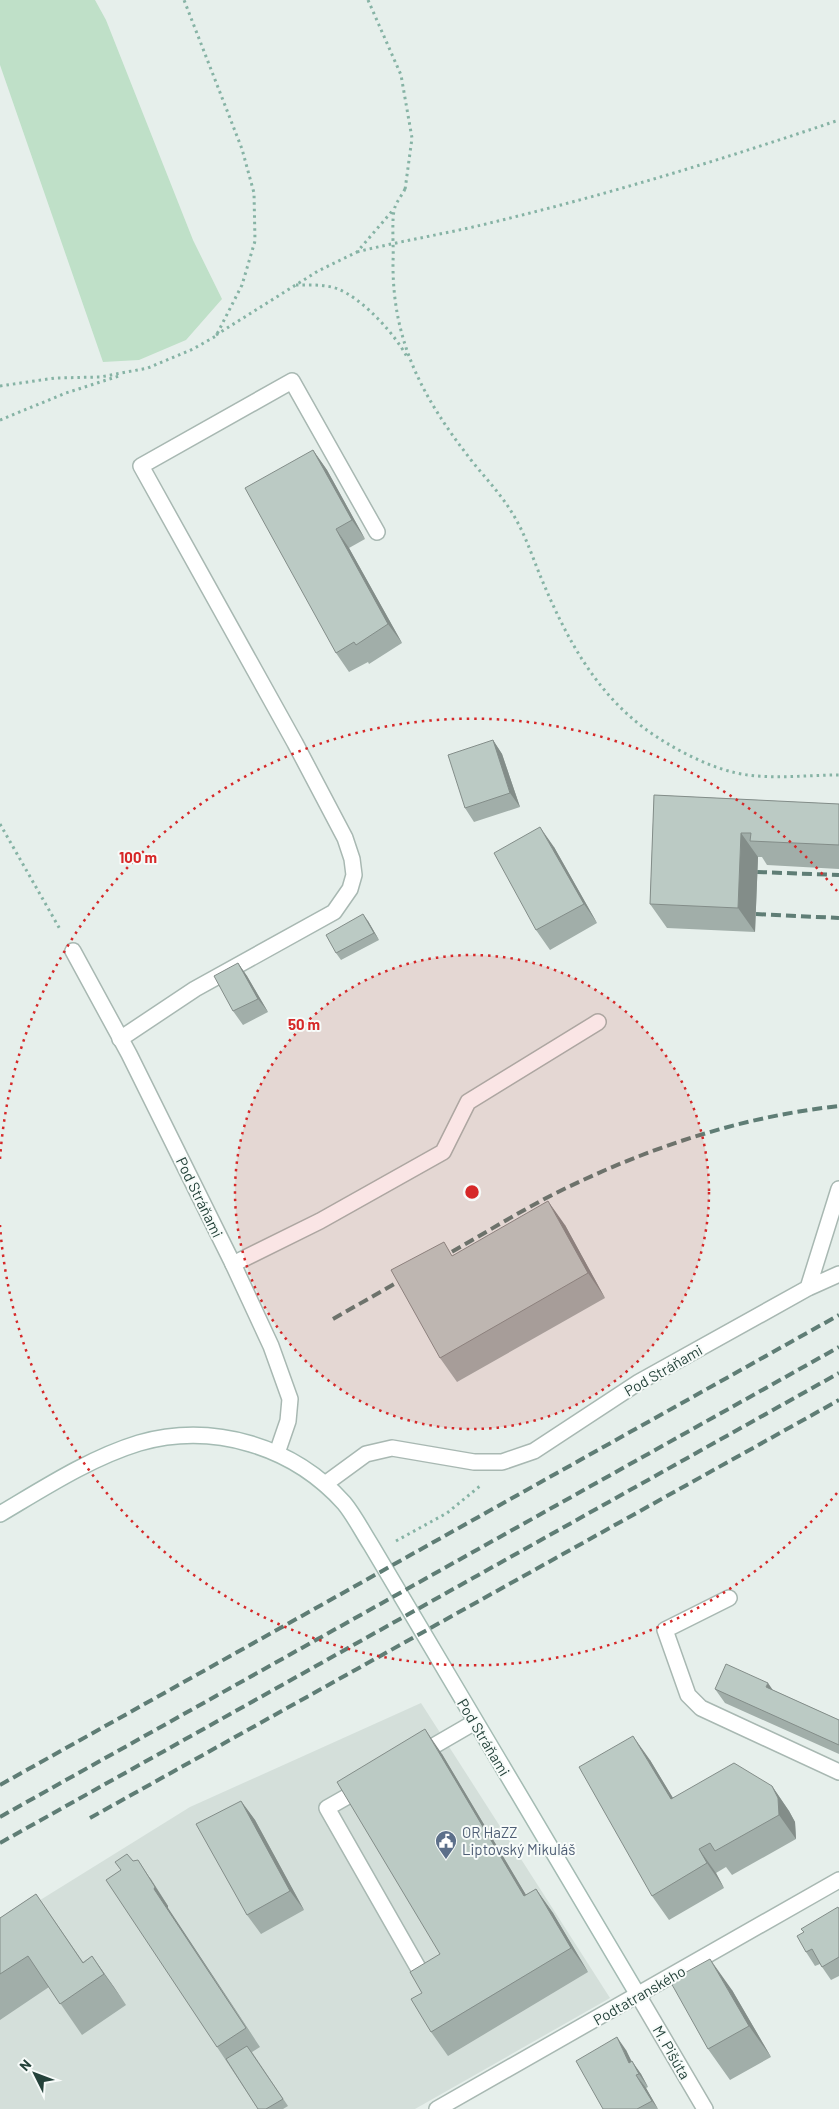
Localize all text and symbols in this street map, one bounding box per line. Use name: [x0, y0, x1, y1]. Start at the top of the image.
text: 100 m: [119, 848, 157, 866]
text: 50 m: [288, 1015, 320, 1033]
street label: Pod Stráňami: [173, 1154, 227, 1240]
centre of rings: [463, 1183, 481, 1201]
street label: Pod Stráňami: [621, 1340, 705, 1400]
street label: Pod Stráňami: [454, 1695, 514, 1779]
place label: OR HaZZ Liptovský Mikuláš: [462, 1823, 576, 1858]
public building icon: OR HaZZ Liptovský Mikuláš: [434, 1829, 458, 1860]
street label: Podtatranského: [590, 1961, 688, 2029]
street label: M. Pišúta: [649, 2022, 695, 2082]
north arrow: [10, 2049, 60, 2099]
text: N: [16, 2056, 34, 2074]

